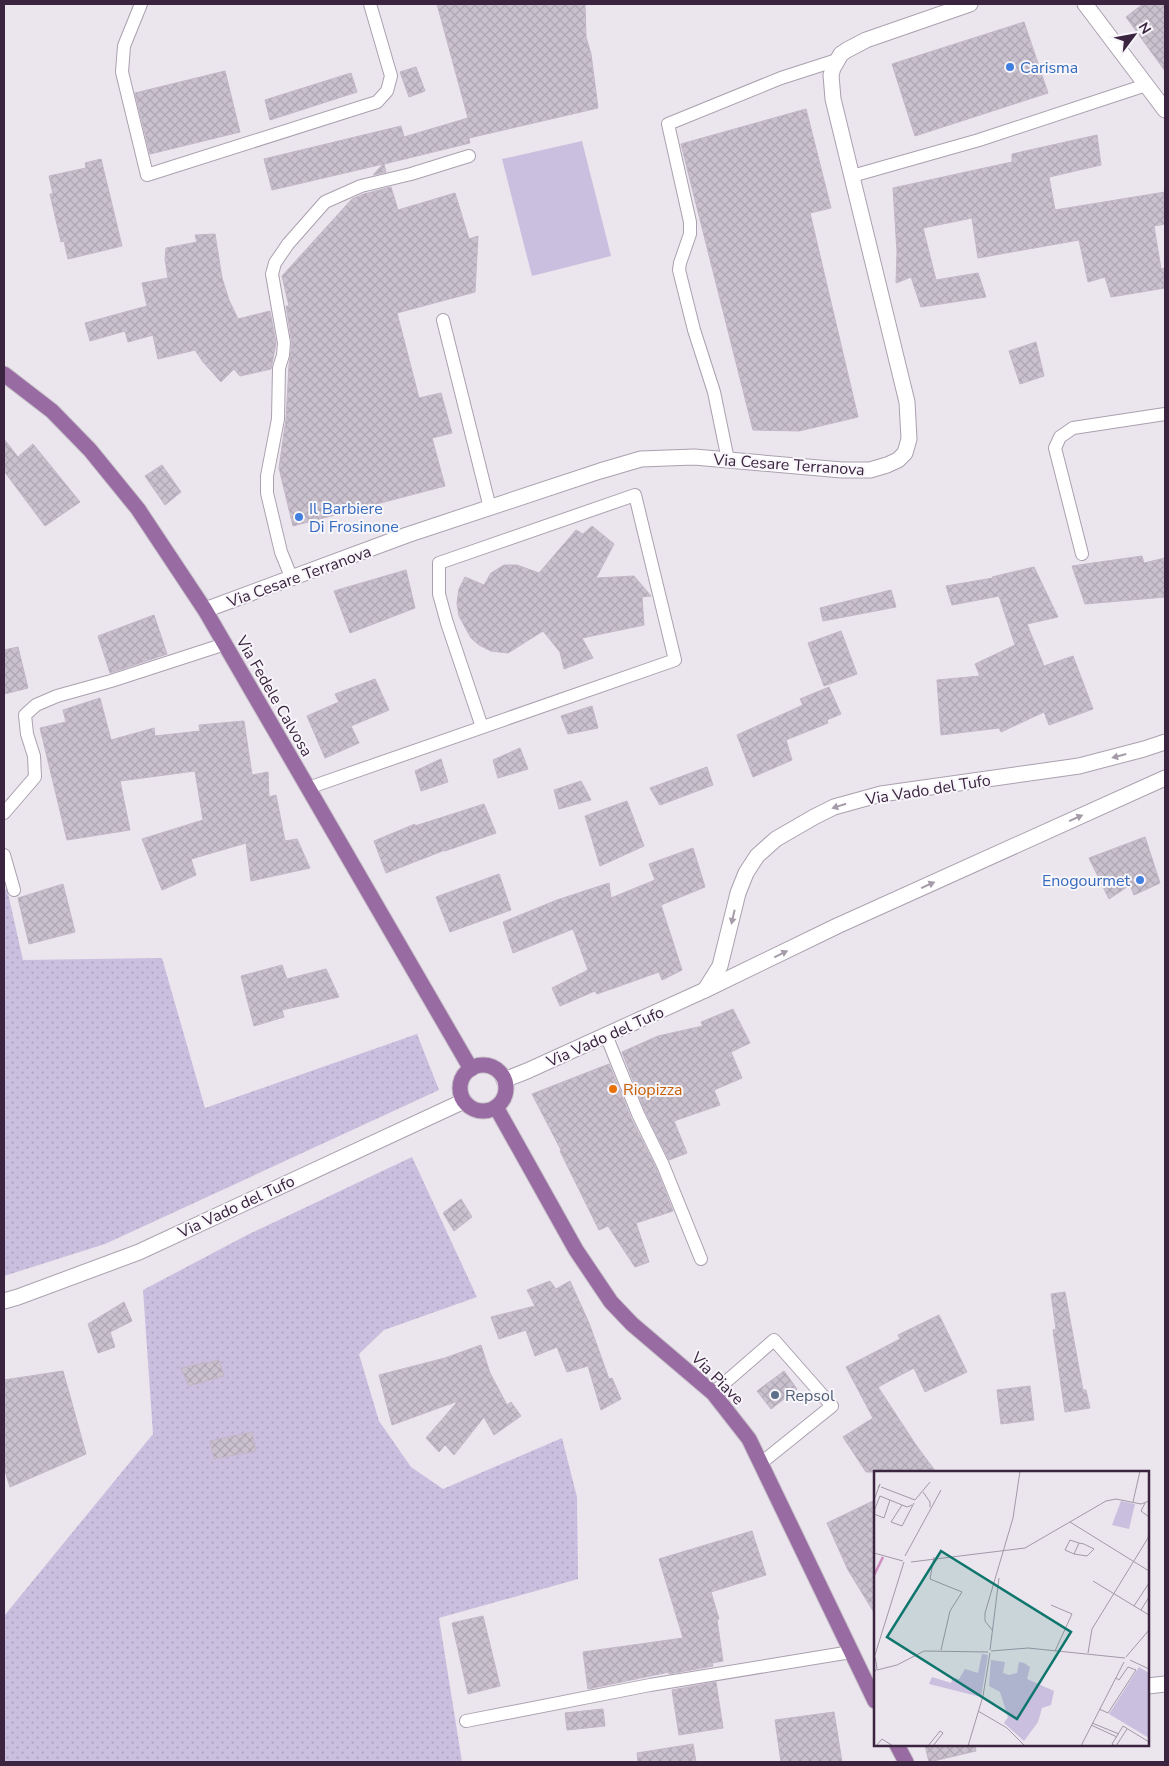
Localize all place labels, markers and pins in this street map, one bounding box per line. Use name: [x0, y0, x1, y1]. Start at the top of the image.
place label: Carisma: [1020, 57, 1078, 79]
marker: Carisma: [1004, 61, 1016, 73]
place label: Il Barbiere Di Frosinone: [309, 498, 399, 538]
marker: Il Barbiere Di Frosinone: [293, 511, 305, 523]
place label: Enogourmet: [1042, 870, 1130, 892]
marker: Enogourmet: [1134, 874, 1146, 886]
place label: Riopizza: [623, 1079, 683, 1101]
marker: Riopizza: [607, 1083, 619, 1095]
place label: Repsol: [785, 1385, 835, 1407]
marker: Repsol: [769, 1389, 781, 1401]

